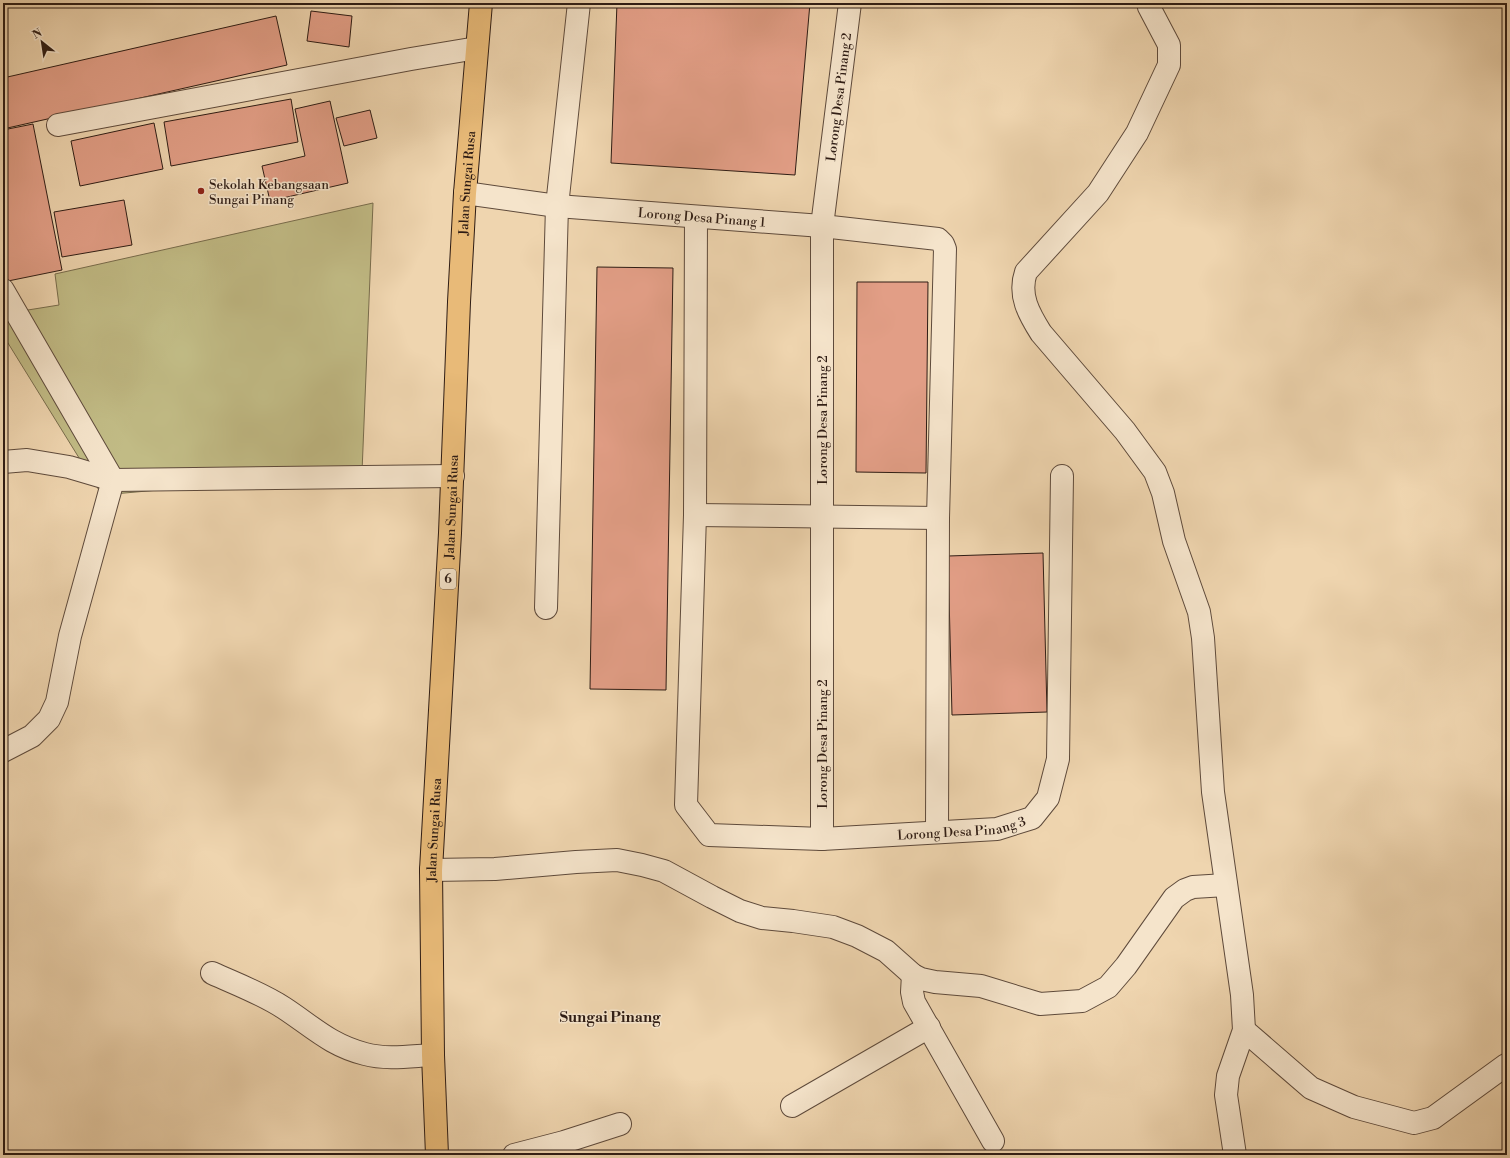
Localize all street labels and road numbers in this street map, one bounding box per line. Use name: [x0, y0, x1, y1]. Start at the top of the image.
street label: Lorong Desa Pinang 2: [823, 32, 855, 162]
street label: Jalan Sungai Rusa: [456, 130, 479, 237]
street label: Lorong Desa Pinang 1: [637, 205, 766, 231]
street label: Lorong Desa Pinang 2: [815, 355, 831, 485]
street label: Jalan Sungai Rusa: [441, 454, 462, 560]
road number: 6: [440, 569, 456, 589]
street label: Lorong Desa Pinang 2: [815, 679, 831, 809]
street label: Jalan Sungai Rusa: [424, 777, 445, 883]
street label: Lorong Desa Pinang 3: [897, 814, 1028, 844]

